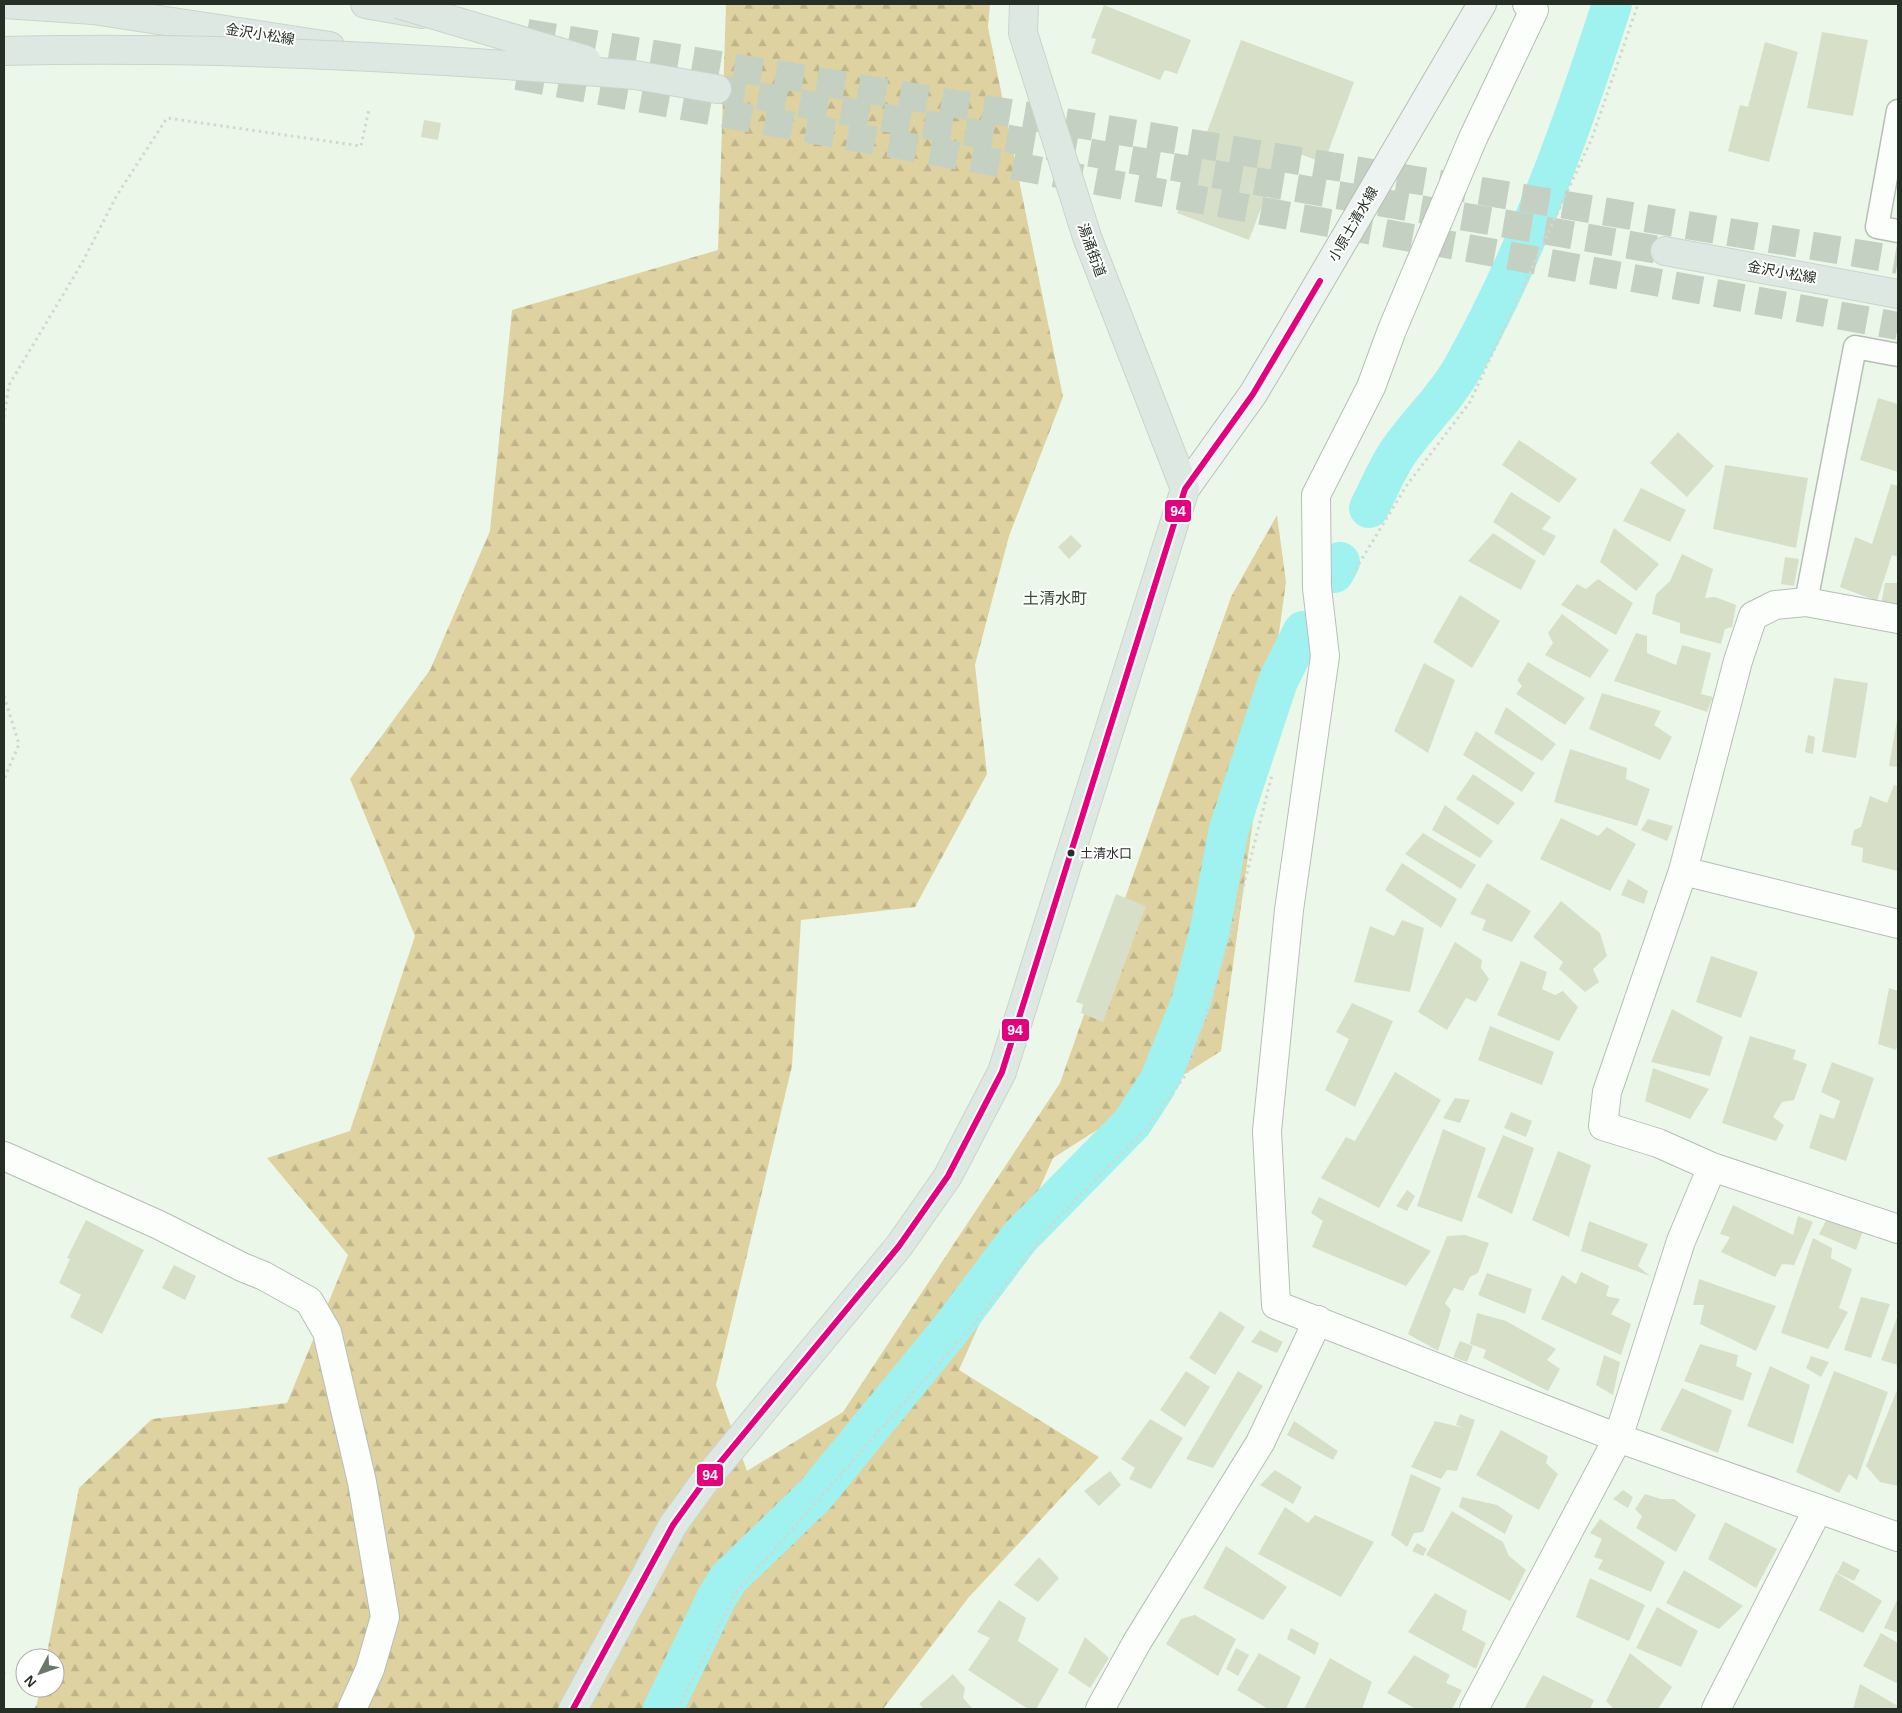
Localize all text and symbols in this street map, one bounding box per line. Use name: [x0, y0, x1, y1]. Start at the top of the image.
street label: 金沢小松線: [224, 21, 296, 47]
street label: 小原土清水線: [1325, 184, 1381, 264]
street label: 湯涌街道: [1075, 221, 1109, 279]
street label: 金沢小松線: [1746, 258, 1818, 286]
line badge: 94: [1164, 499, 1192, 523]
text: 94: [1170, 503, 1186, 519]
district label: 土清水町: [1023, 590, 1087, 607]
place label: 土清水口: [1080, 846, 1132, 861]
marker: 土清水口: [1066, 848, 1076, 858]
line badge: 94: [1001, 1018, 1030, 1042]
text: 94: [1007, 1022, 1023, 1038]
line badge: 94: [696, 1463, 724, 1487]
text: 94: [702, 1467, 718, 1483]
north arrow: [15, 1648, 65, 1698]
text: N: [21, 1672, 40, 1691]

